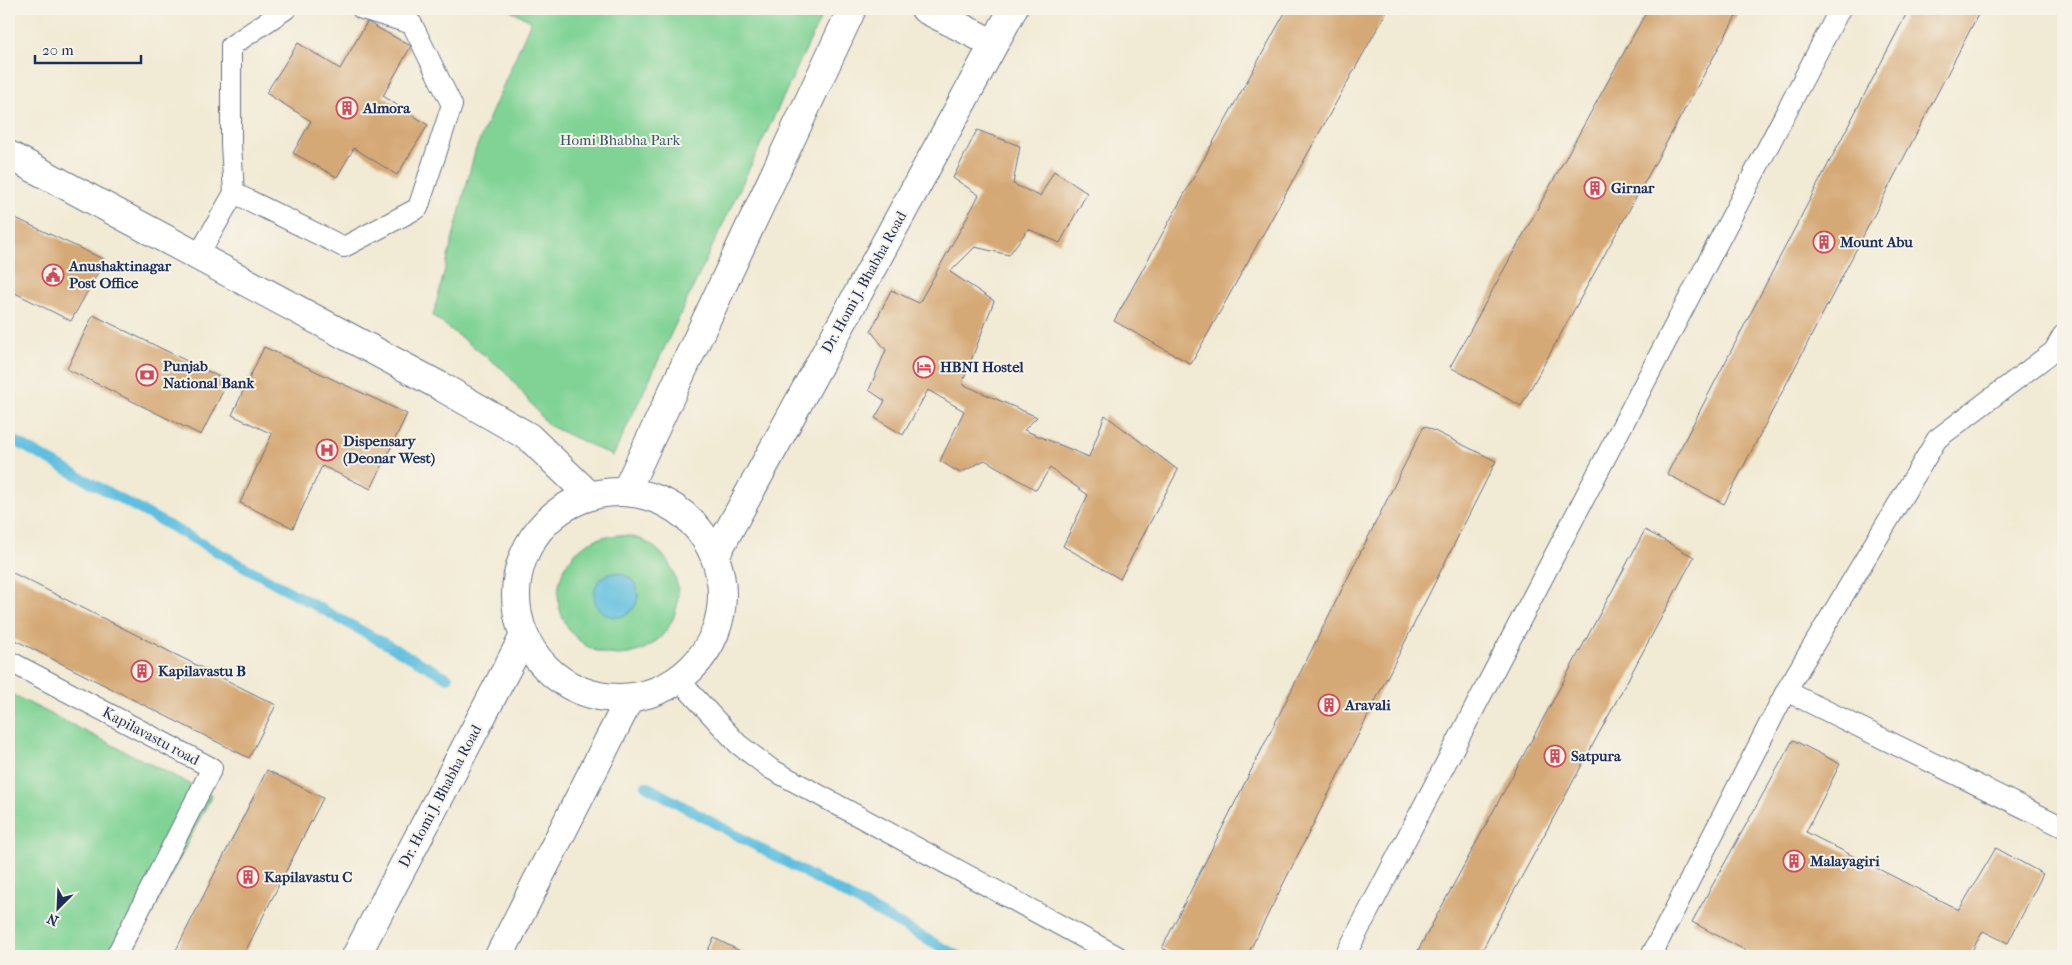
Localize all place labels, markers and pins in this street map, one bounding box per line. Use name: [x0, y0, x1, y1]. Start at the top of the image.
building icon: Almora: [335, 96, 359, 120]
place label: Almora: [362, 99, 411, 117]
building icon: Girnar: [1583, 176, 1607, 200]
place label: Girnar: [1611, 179, 1655, 197]
building icon: Mount Abu: [1812, 230, 1836, 254]
place label: Mount Abu: [1839, 233, 1913, 251]
place label: Anushaktinagar Post Office: [68, 257, 172, 292]
public building icon: Anushaktinagar Post Office: [41, 263, 65, 287]
hotel icon: HBNI Hostel: [912, 355, 936, 379]
place label: Punjab National Bank: [163, 357, 256, 392]
place label: HBNI Hostel: [940, 358, 1025, 376]
bank icon: Punjab National Bank: [135, 363, 159, 387]
place label: Dispensary (Deonar West): [343, 432, 435, 467]
hospital icon: Dispensary (Deonar West): [315, 438, 339, 462]
building icon: Kapilavastu B: [130, 659, 154, 683]
place label: Kapilavastu B: [158, 662, 246, 680]
building icon: Aravali: [1317, 693, 1341, 717]
place label: Aravali: [1344, 696, 1391, 714]
building icon: Satpura: [1543, 744, 1567, 768]
place label: Satpura: [1571, 747, 1622, 765]
building icon: Malayagiri: [1782, 849, 1806, 873]
place label: Malayagiri: [1809, 852, 1880, 870]
building icon: Kapilavastu C: [236, 865, 260, 889]
place label: Kapilavastu C: [264, 868, 352, 886]

